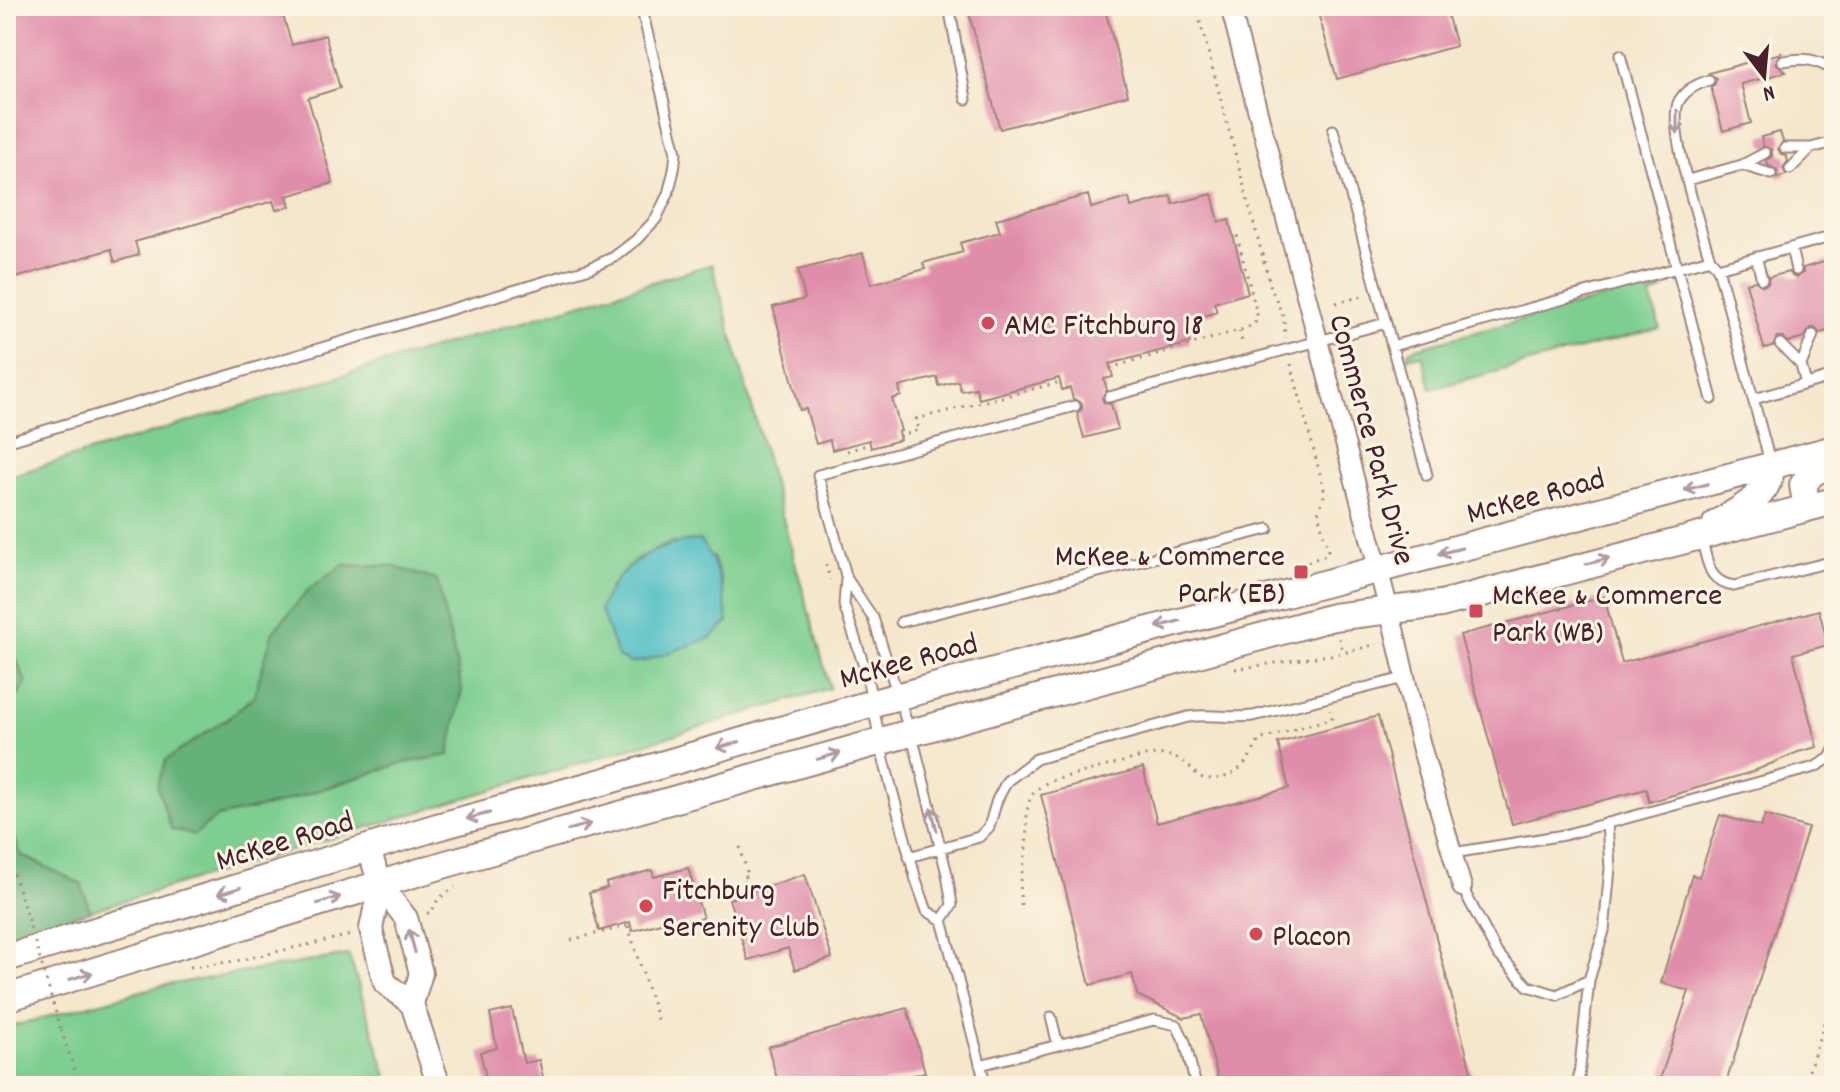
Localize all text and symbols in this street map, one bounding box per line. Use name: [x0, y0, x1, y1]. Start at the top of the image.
north arrow: [1724, 36, 1804, 116]
text: N: [1759, 75, 1778, 108]
one-way arrow: [1669, 109, 1685, 135]
place label: AMC Fitchburg 18: [1004, 305, 1204, 351]
street label: Commerce Park Drive: [1314, 310, 1425, 571]
marker: AMC Fitchburg 18: [979, 314, 997, 332]
street label: McKee Road: [1462, 458, 1611, 539]
one-way arrow: [1683, 480, 1709, 495]
place label: McKee & Commerce Park (EB): [1055, 536, 1285, 619]
one-way arrow: [1438, 545, 1464, 560]
one-way arrow: [1584, 553, 1610, 568]
marker: McKee & Commerce Park (EB): [1292, 563, 1310, 581]
place label: McKee & Commerce Park (WB): [1492, 575, 1722, 658]
marker: McKee & Commerce Park (WB): [1467, 602, 1485, 620]
one-way arrow: [1155, 617, 1181, 632]
street label: McKee Road: [835, 623, 984, 704]
one-way arrow: [716, 738, 742, 753]
one-way arrow: [816, 748, 841, 762]
street label: McKee Road: [211, 801, 360, 886]
one-way arrow: [925, 807, 940, 832]
one-way arrow: [466, 809, 492, 824]
one-way arrow: [565, 819, 591, 834]
place label: Fitchburg Serenity Club: [662, 870, 820, 953]
one-way arrow: [217, 885, 242, 899]
one-way arrow: [316, 892, 342, 907]
marker: Fitchburg Serenity Club: [637, 897, 655, 915]
place label: Placon: [1272, 916, 1351, 962]
marker: Placon: [1247, 925, 1265, 943]
one-way arrow: [404, 928, 419, 954]
one-way arrow: [67, 968, 93, 983]

